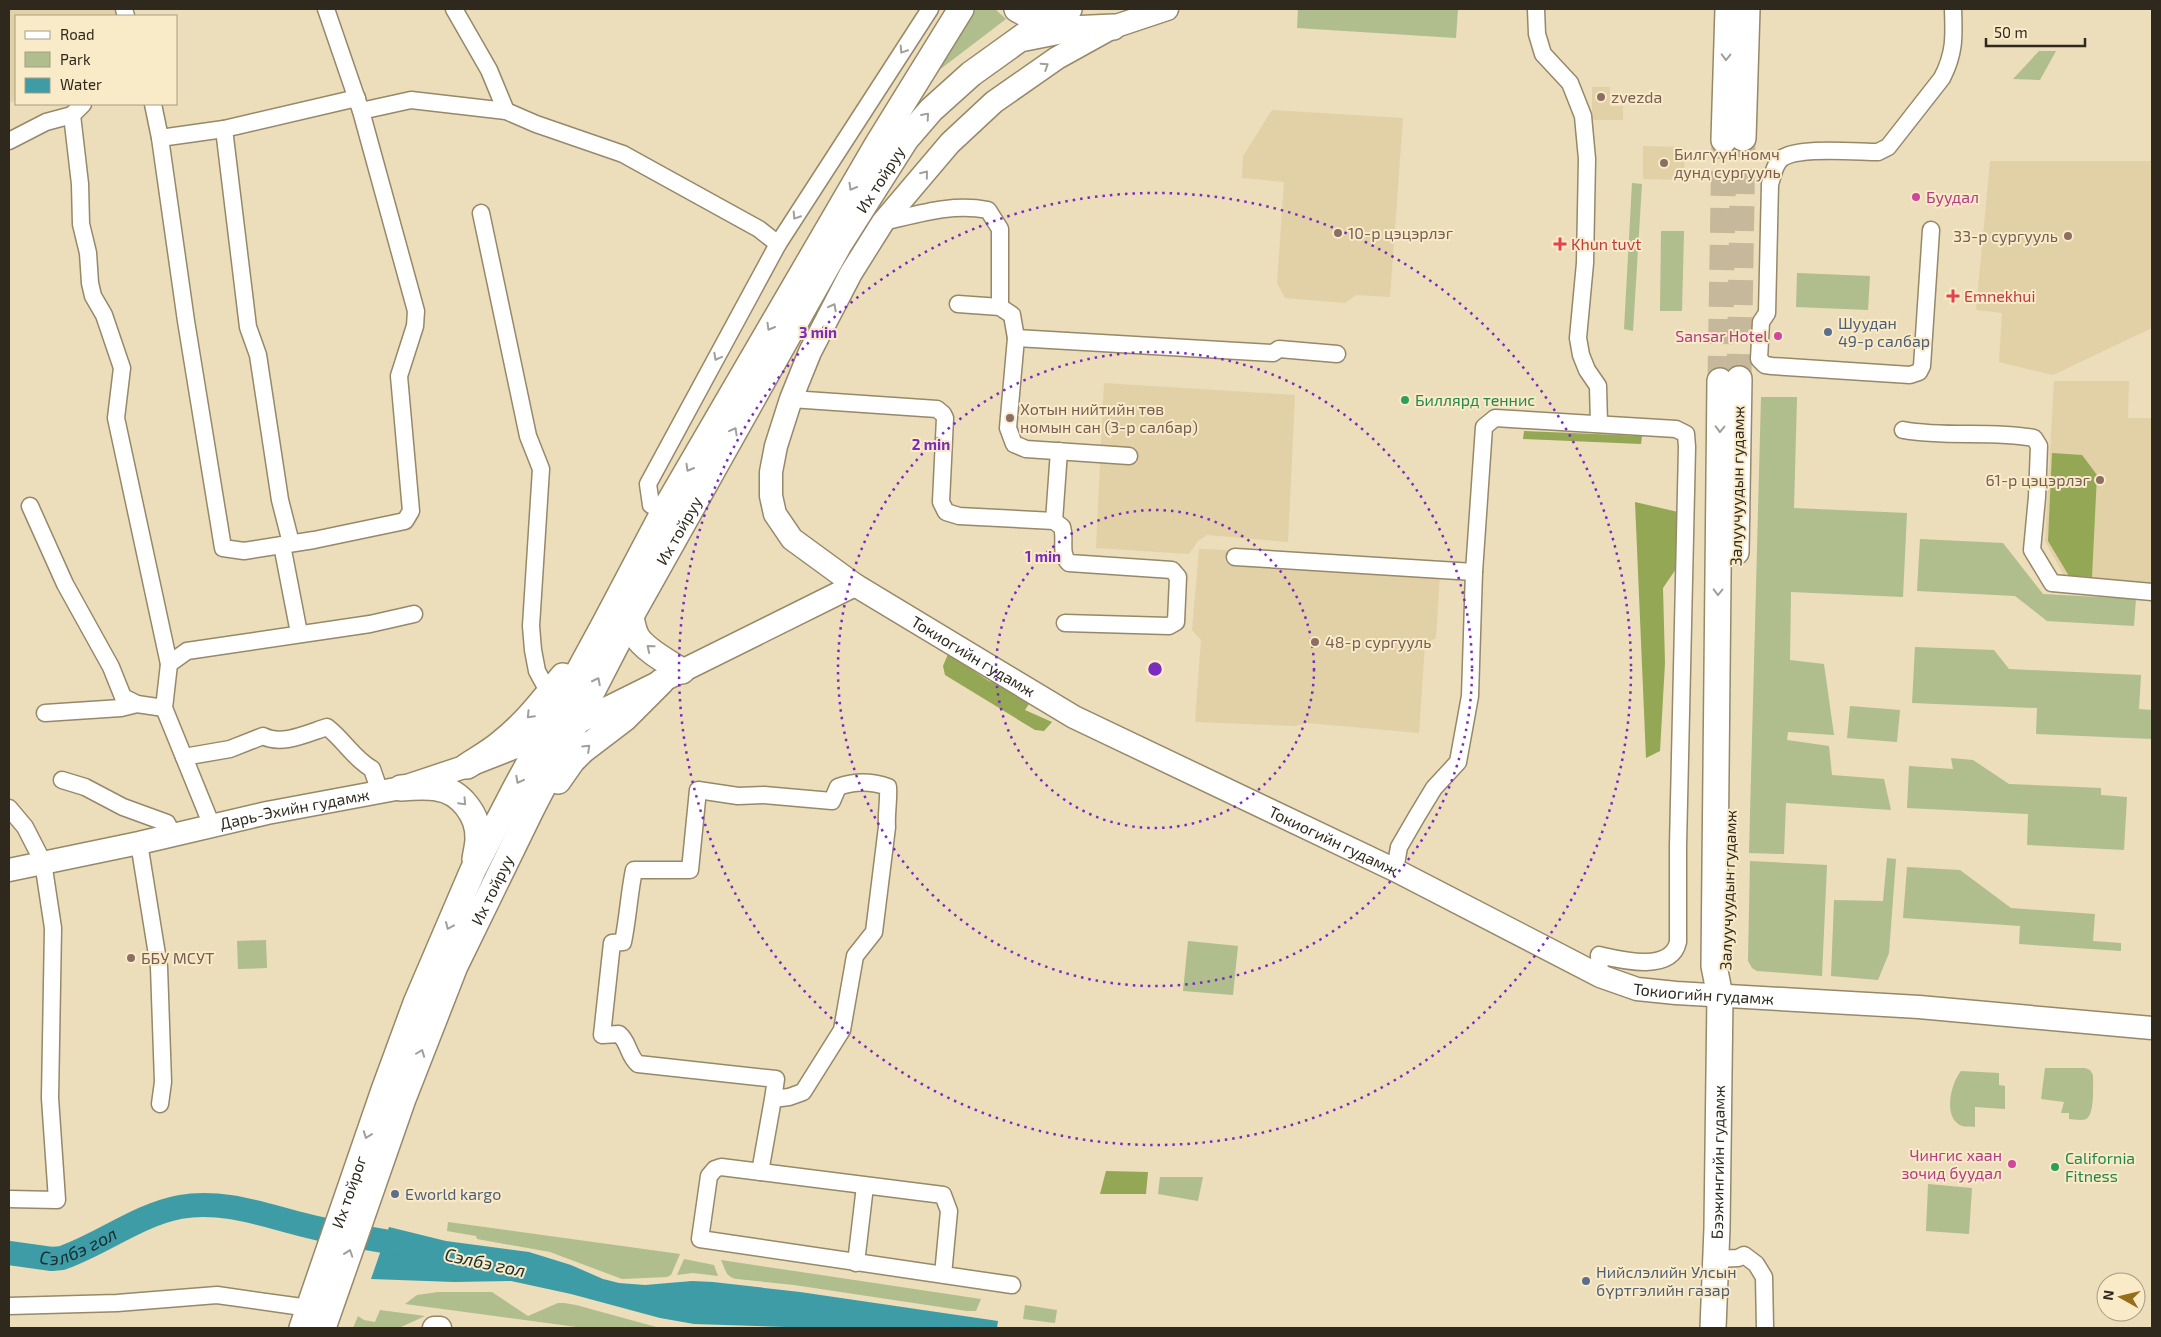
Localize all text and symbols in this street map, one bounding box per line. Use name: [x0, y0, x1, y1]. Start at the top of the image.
legend: [15, 15, 178, 105]
scale bar: [1986, 15, 2085, 47]
text: 50 m: [1994, 23, 2028, 41]
text: Road: [60, 25, 95, 43]
one-way arrow: [900, 44, 909, 53]
text: Park: [60, 50, 91, 68]
one-way arrow: [1721, 54, 1732, 62]
one-way arrow: [1039, 63, 1049, 72]
text: Water: [60, 75, 102, 93]
place label: zvezda: [1611, 87, 1662, 106]
marker: zvezda: [1595, 91, 1607, 103]
one-way arrow: [920, 112, 929, 121]
street label: Их тойруу: [852, 142, 909, 216]
place label: Билгүүн номч дунд сургууль: [1674, 144, 1781, 182]
marker: Билгүүн номч дунд сургууль: [1658, 157, 1670, 169]
one-way arrow: [919, 170, 928, 179]
one-way arrow: [848, 181, 858, 190]
place label: Буудал: [1926, 187, 1979, 207]
marker: Буудал: [1910, 191, 1922, 203]
one-way arrow: [793, 210, 802, 219]
place label: 10-р цэцэрлэг: [1348, 223, 1454, 242]
place label: 33-р сургууль: [1953, 226, 2058, 246]
marker: 10-р цэцэрлэг: [1332, 227, 1344, 239]
marker: 33-р сургууль: [2062, 230, 2074, 242]
place label: Khun tuvt: [1571, 234, 1641, 253]
marker: Khun tuvt: [1553, 237, 1567, 251]
place label: Emnekhui: [1964, 286, 2035, 305]
marker: Emnekhui: [1946, 289, 1960, 303]
one-way arrow: [827, 303, 837, 312]
place label: Шуудан 49-р салбар: [1838, 313, 1930, 350]
one-way arrow: [767, 322, 777, 331]
text: 3 min: [799, 323, 837, 341]
place label: Sansar Hotel: [1675, 326, 1768, 345]
marker: Шуудан 49-р салбар: [1822, 326, 1834, 338]
marker: Sansar Hotel: [1772, 330, 1784, 342]
one-way arrow: [713, 352, 723, 361]
place label: Биллярд теннис: [1415, 390, 1535, 409]
marker: Биллярд теннис: [1399, 394, 1411, 406]
place label: Хотын нийтийн төв номын сан (3-р салбар): [1020, 399, 1198, 436]
street label: Залуучуудын гудамж: [1726, 405, 1748, 566]
marker: Хотын нийтийн төв номын сан (3-р салбар): [1004, 412, 1016, 424]
one-way arrow: [1715, 426, 1725, 434]
one-way arrow: [728, 427, 738, 436]
text: 2 min: [912, 435, 950, 453]
one-way arrow: [685, 463, 695, 472]
place label: 61-р цэцэрлэг: [1985, 470, 2091, 489]
marker: 61-р цэцэрлэг: [2094, 474, 2106, 486]
street label: Их тойруу: [652, 492, 706, 568]
text: 1 min: [1025, 547, 1061, 565]
one-way arrow: [1713, 588, 1723, 596]
street label: Токиогийн гудамж: [908, 611, 1039, 701]
place label: 48-р сургууль: [1325, 632, 1431, 652]
marker: 48-р сургууль: [1309, 636, 1321, 648]
one-way arrow: [646, 645, 655, 654]
centre of rings: [1146, 660, 1164, 678]
one-way arrow: [591, 677, 601, 686]
one-way arrow: [527, 710, 536, 719]
one-way arrow: [581, 744, 590, 753]
one-way arrow: [516, 775, 526, 784]
street label: Дарь-Эхийн гудамж: [218, 784, 371, 833]
one-way arrow: [457, 796, 466, 805]
street label: Токиогийн гудамж: [1266, 801, 1402, 879]
street label: Залуучуудын гудамж: [1715, 809, 1741, 971]
street label: Их тойруу: [466, 851, 518, 928]
one-way arrow: [445, 922, 455, 930]
place label: ББУ МСУТ: [141, 948, 214, 967]
marker: ББУ МСУТ: [125, 952, 137, 964]
street label: Токиогийн гудамж: [1632, 979, 1775, 1008]
one-way arrow: [415, 1049, 425, 1058]
street label: Бээжингийн гудамж: [1707, 1084, 1728, 1240]
one-way arrow: [363, 1131, 373, 1139]
place label: Чингис хаан зочид буудал: [1901, 1145, 2002, 1183]
place label: California Fitness: [2065, 1148, 2135, 1185]
street label: Их тойрог: [327, 1152, 370, 1230]
marker: Чингис хаан зочид буудал: [2006, 1158, 2018, 1170]
marker: California Fitness: [2049, 1161, 2061, 1173]
place label: Eworld kargo: [405, 1184, 501, 1203]
marker: Eworld kargo: [389, 1188, 401, 1200]
water label: Сэлбэ гол: [38, 1222, 120, 1269]
water label: Сэлбэ гол: [443, 1243, 528, 1281]
one-way arrow: [343, 1250, 353, 1258]
place label: Нийслэлийн Улсын бүртгэлийн газар: [1596, 1262, 1737, 1299]
north arrow: [2096, 1272, 2146, 1322]
marker: Нийслэлийн Улсын бүртгэлийн газар: [1580, 1275, 1592, 1287]
text: N: [2099, 1289, 2117, 1301]

